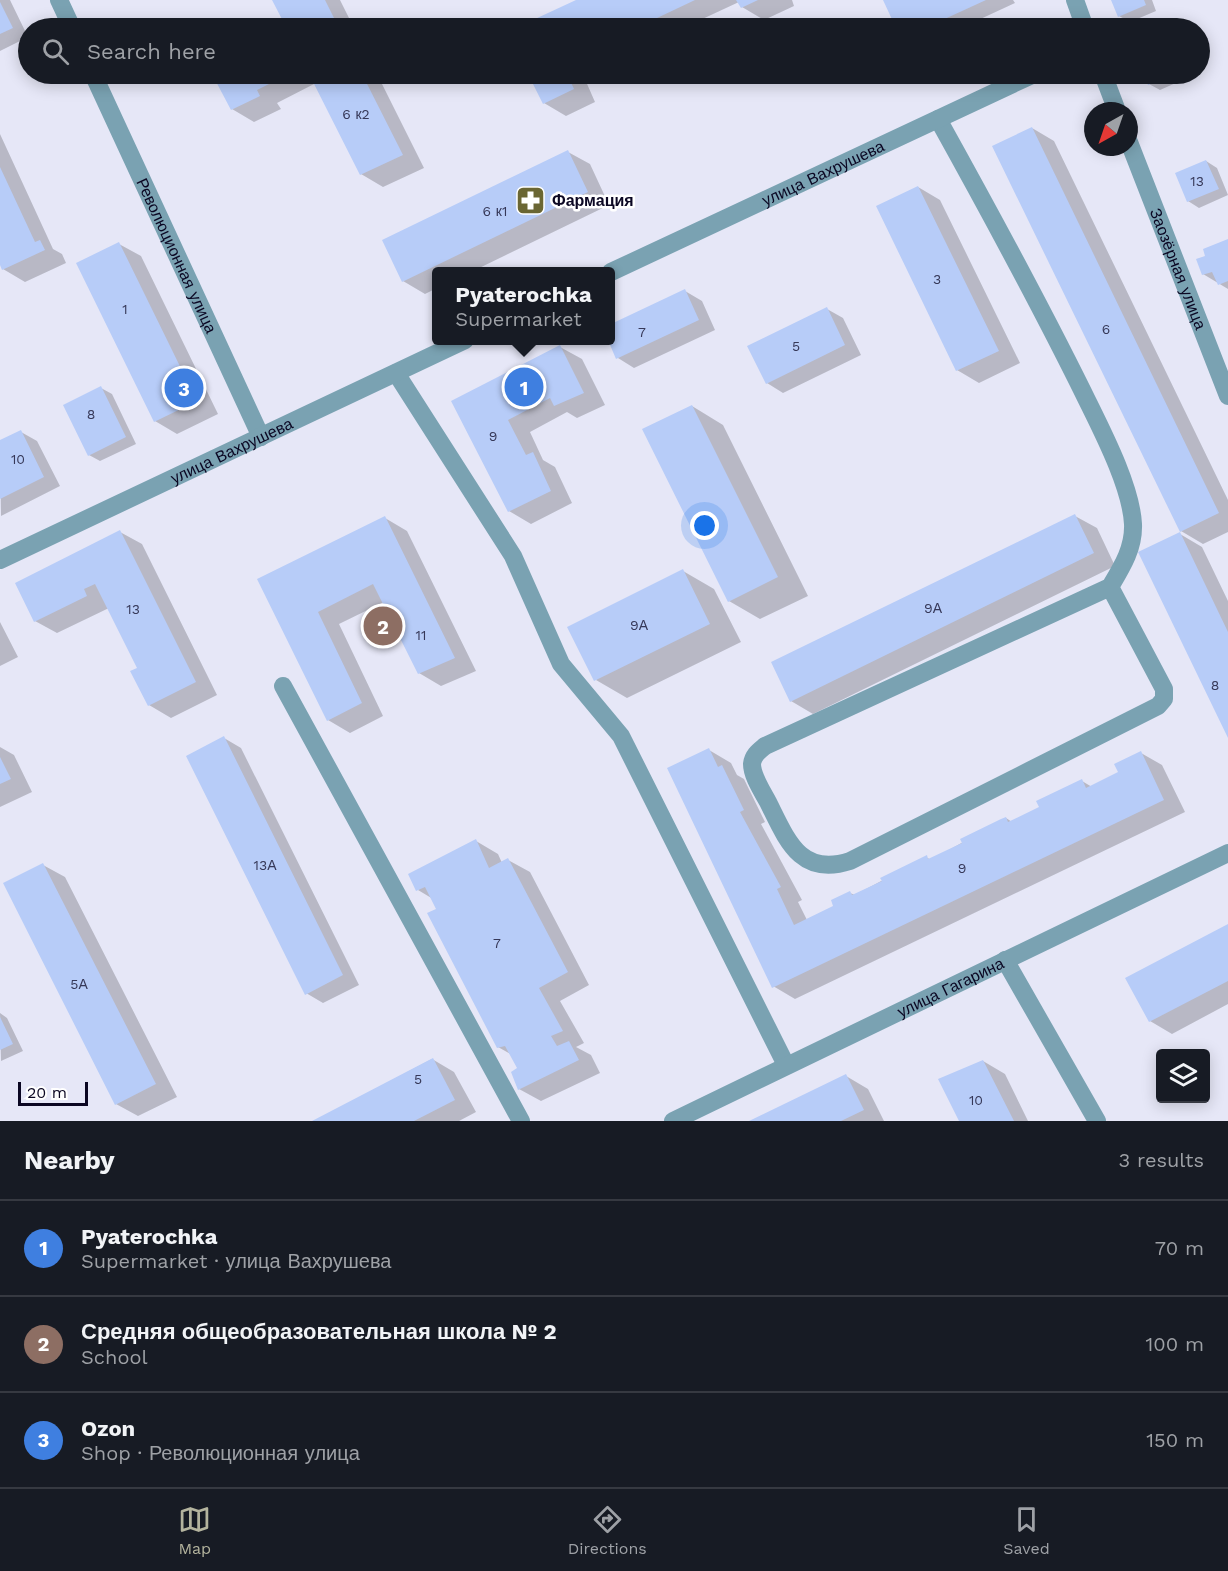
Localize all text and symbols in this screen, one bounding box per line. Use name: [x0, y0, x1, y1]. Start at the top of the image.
search box: [18, 18, 1210, 84]
icon: search: [39, 35, 72, 68]
text: Search here: [87, 39, 216, 64]
north arrow: [1084, 102, 1138, 156]
house number: 6 к2: [342, 106, 370, 122]
street label: улица Вахрушева: [759, 136, 887, 210]
house number: 13: [1190, 173, 1204, 189]
street label: Революционная улица: [132, 175, 221, 336]
pharmacy icon: Фармация: [515, 184, 547, 216]
place label: Фармация: [552, 191, 634, 210]
house number: 6 к1: [483, 203, 507, 219]
street label: Заозёрная улица: [1146, 206, 1210, 332]
popup: [432, 267, 615, 345]
house number: 3: [933, 271, 941, 287]
text: Pyaterochka: [455, 282, 592, 307]
house number: 1: [122, 301, 128, 317]
text: Supermarket: [455, 307, 582, 331]
house number: 6: [1102, 321, 1110, 337]
house number: 7: [638, 324, 646, 340]
house number: 5: [792, 338, 800, 354]
pin: 1: [504, 364, 544, 410]
pin: 3: [164, 366, 204, 410]
house number: 8: [87, 406, 95, 422]
street label: улица Вахрушева: [168, 414, 296, 488]
house number: 9: [489, 428, 497, 444]
house number: 10: [11, 451, 25, 467]
your location: [690, 511, 719, 540]
house number: 9А: [924, 600, 943, 616]
house number: 13: [126, 601, 140, 617]
pin: 2: [364, 604, 403, 648]
house number: 9А: [630, 617, 649, 633]
house number: 11: [416, 627, 426, 643]
house number: 8: [1211, 677, 1219, 693]
house number: 13А: [254, 857, 277, 873]
house number: 9: [958, 860, 966, 876]
house number: 7: [493, 935, 501, 951]
street label: улица Гагарина: [894, 954, 1007, 1021]
house number: 5А: [70, 976, 88, 992]
map controls: [1156, 1049, 1210, 1103]
button: layers: [1156, 1049, 1210, 1103]
house number: 5: [414, 1071, 422, 1087]
scale bar: [18, 1079, 88, 1106]
text: 20 m: [27, 1083, 67, 1102]
house number: 10: [969, 1092, 983, 1108]
text: Nearby: [24, 1145, 115, 1175]
text: 3 results: [1119, 1148, 1204, 1172]
text: Pyaterochka: [81, 1224, 217, 1249]
text: 1: [39, 1236, 48, 1260]
text: 70 m: [1155, 1236, 1204, 1260]
text: Supermarket · улица Вахрушева: [81, 1249, 391, 1273]
text: Средняя общеобразовательная школа № 2: [81, 1319, 557, 1344]
text: 2: [38, 1332, 49, 1356]
text: 100 m: [1145, 1332, 1204, 1356]
text: School: [81, 1345, 148, 1369]
text: Ozon: [81, 1416, 135, 1441]
text: 3: [38, 1428, 49, 1452]
text: 150 m: [1146, 1428, 1204, 1452]
text: Shop · Революционная улица: [81, 1441, 360, 1465]
tab: Map: [178, 1503, 211, 1558]
tab: Directions: [568, 1503, 647, 1558]
tab: Saved: [1003, 1503, 1050, 1558]

